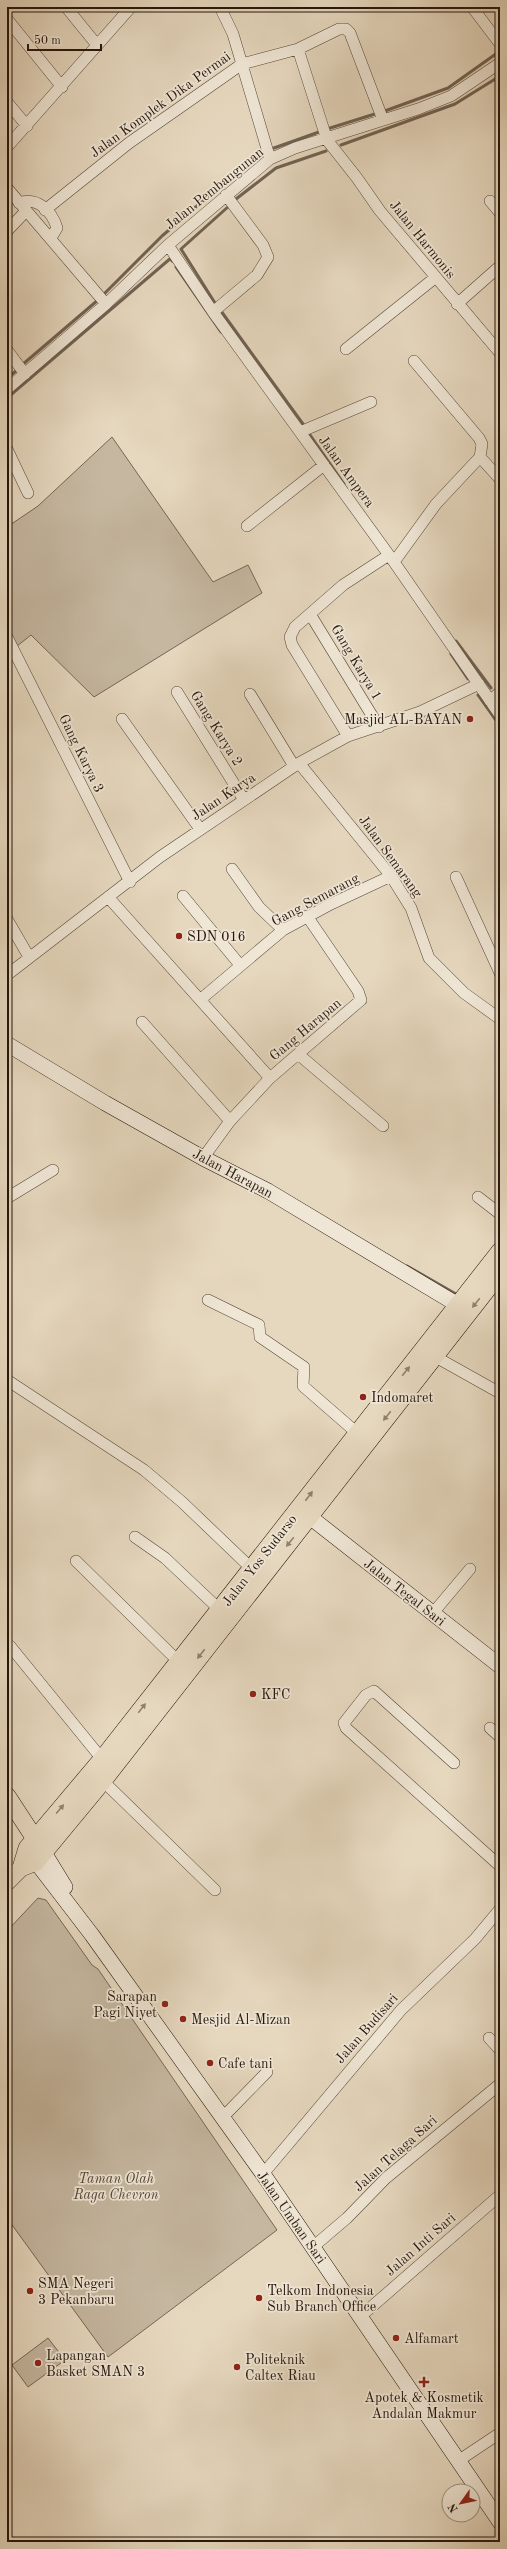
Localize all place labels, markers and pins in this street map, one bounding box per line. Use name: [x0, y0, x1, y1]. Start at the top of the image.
place label: Masjid AL-BAYAN: [344, 713, 462, 727]
marker: Masjid AL-BAYAN: [465, 714, 475, 724]
place label: SDN 016: [187, 930, 246, 944]
marker: SDN 016: [174, 931, 184, 941]
place label: Indomaret: [371, 1391, 434, 1405]
marker: Indomaret: [358, 1392, 368, 1402]
place label: KFC: [261, 1688, 290, 1702]
marker: KFC: [248, 1689, 258, 1699]
place label: Sarapan Pagi Niyet: [93, 1990, 157, 2020]
marker: Sarapan Pagi Niyet: [160, 1999, 170, 2009]
place label: Mesjid Al-Mizan: [191, 2013, 291, 2027]
marker: Mesjid Al-Mizan: [178, 2014, 188, 2024]
place label: Cafe tani: [218, 2057, 273, 2071]
marker: Cafe tani: [205, 2058, 215, 2068]
place label: SMA Negeri 3 Pekanbaru: [38, 2277, 115, 2307]
place label: Telkom Indonesia Sub Branch Office: [267, 2284, 376, 2314]
marker: SMA Negeri 3 Pekanbaru: [25, 2286, 35, 2296]
marker: Telkom Indonesia Sub Branch Office: [254, 2293, 264, 2303]
place label: Alfamart: [404, 2332, 459, 2346]
marker: Alfamart: [391, 2333, 401, 2343]
place label: Lapangan Basket SMAN 3: [46, 2349, 145, 2379]
place label: Politeknik Caltex Riau: [245, 2353, 316, 2383]
marker: Lapangan Basket SMAN 3: [33, 2358, 43, 2368]
marker: Politeknik Caltex Riau: [232, 2362, 242, 2372]
marker: Apotek & Kosmetik Andalan Makmur: [419, 2377, 429, 2387]
place label: Apotek & Kosmetik Andalan Makmur: [364, 2391, 484, 2421]

